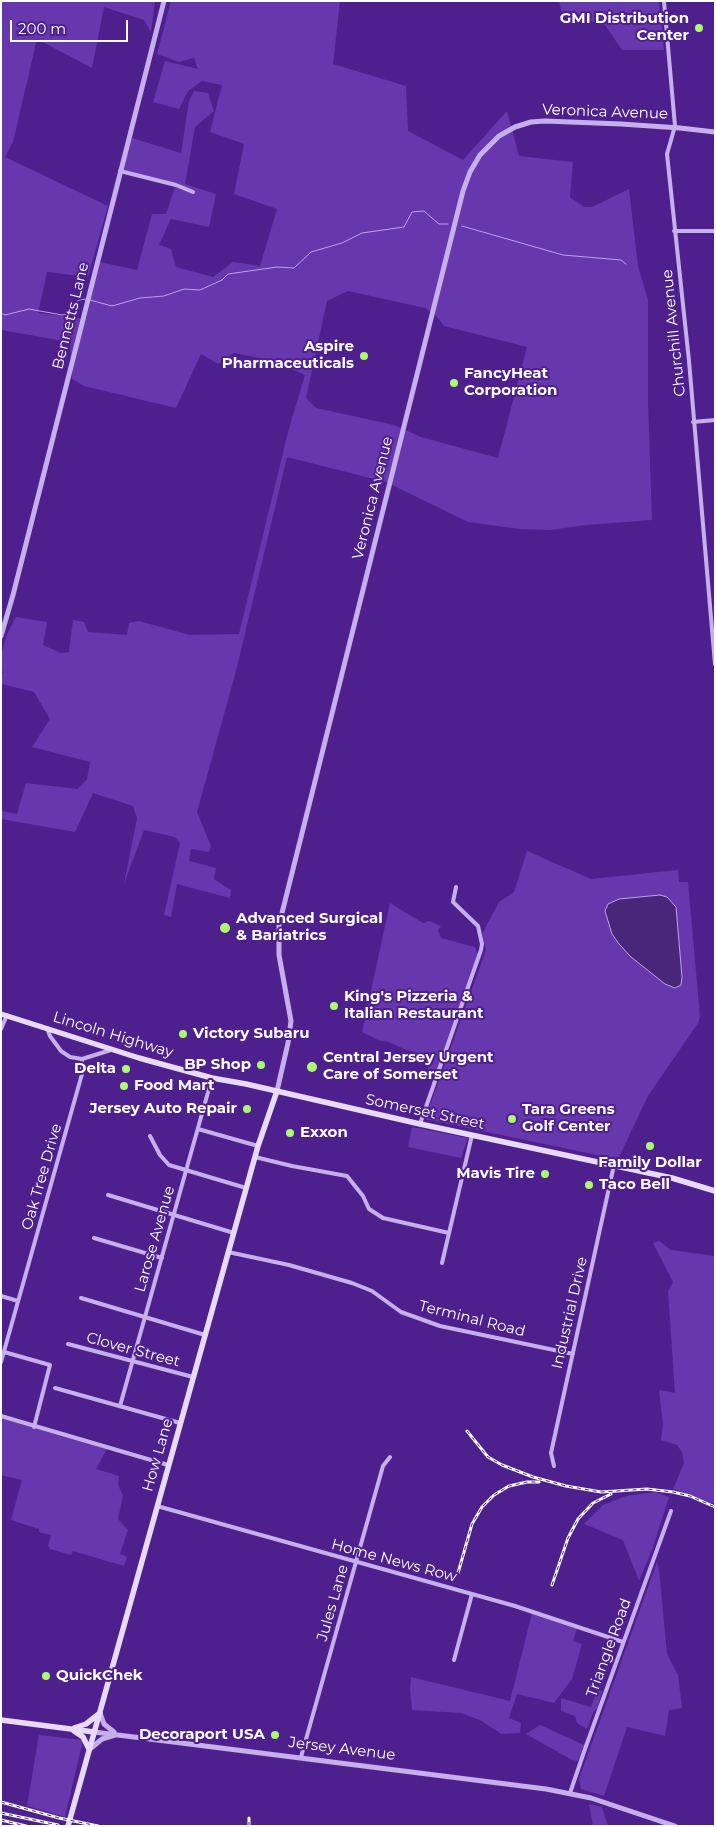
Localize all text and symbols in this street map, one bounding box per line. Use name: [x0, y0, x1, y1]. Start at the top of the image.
scale bar: [12, 10, 130, 42]
place label: GMI Distribution Center: [560, 10, 689, 45]
text: 200 m: [18, 19, 66, 38]
marker: GMI Distribution Center: [693, 22, 705, 34]
street label: Veronica Avenue: [542, 101, 668, 123]
street label: Bennetts Lane: [49, 261, 93, 371]
street label: Churchill Avenue: [658, 269, 690, 397]
place label: Aspire Pharmaceuticals: [222, 338, 354, 373]
marker: Aspire Pharmaceuticals: [358, 350, 370, 362]
place label: FancyHeat Corporation: [464, 365, 557, 400]
marker: FancyHeat Corporation: [448, 377, 460, 389]
street label: Veronica Avenue: [349, 435, 397, 561]
place label: Advanced Surgical & Bariatrics: [236, 910, 383, 945]
marker: Advanced Surgical & Bariatrics: [218, 921, 232, 935]
place label: King's Pizzeria & Italian Restaurant: [344, 988, 484, 1023]
marker: King's Pizzeria & Italian Restaurant: [328, 1000, 340, 1012]
street label: Lincoln Highway: [51, 1008, 175, 1062]
place label: Victory Subaru: [193, 1025, 310, 1043]
marker: Victory Subaru: [177, 1028, 189, 1040]
place label: Central Jersey Urgent Care of Somerset: [323, 1049, 494, 1084]
place label: BP Shop: [184, 1056, 251, 1074]
marker: BP Shop: [255, 1059, 267, 1071]
place label: Delta: [74, 1060, 116, 1078]
marker: Central Jersey Urgent Care of Somerset: [305, 1060, 319, 1074]
marker: Delta: [120, 1063, 132, 1075]
place label: Food Mart: [134, 1077, 214, 1095]
marker: Food Mart: [118, 1080, 130, 1092]
street label: Somerset Street: [364, 1091, 486, 1133]
place label: Jersey Auto Repair: [89, 1100, 237, 1118]
place label: Tara Greens Golf Center: [522, 1101, 615, 1136]
marker: Jersey Auto Repair: [241, 1103, 253, 1115]
marker: Tara Greens Golf Center: [506, 1113, 518, 1125]
street label: Oak Tree Drive: [18, 1122, 66, 1232]
place label: Exxon: [300, 1124, 348, 1142]
marker: Exxon: [284, 1127, 296, 1139]
marker: Family Dollar: [644, 1140, 656, 1152]
place label: Family Dollar: [598, 1154, 702, 1172]
place label: Mavis Tire: [456, 1165, 535, 1183]
marker: Mavis Tire: [539, 1168, 551, 1180]
place label: Taco Bell: [599, 1176, 670, 1194]
marker: Taco Bell: [583, 1179, 595, 1191]
street label: Larose Avenue: [131, 1184, 179, 1294]
street label: Industrial Drive: [548, 1255, 592, 1371]
street label: Terminal Road: [417, 1297, 527, 1341]
street label: Clover Street: [84, 1329, 182, 1371]
street label: How Lane: [139, 1416, 177, 1494]
street label: Home News Row: [329, 1536, 459, 1586]
street label: Jules Lane: [313, 1563, 353, 1643]
street label: Triangle Road: [583, 1596, 635, 1700]
place label: QuickChek: [56, 1667, 143, 1685]
marker: QuickChek: [40, 1670, 52, 1682]
place label: Decoraport USA: [139, 1726, 265, 1744]
marker: Decoraport USA: [269, 1729, 281, 1741]
street label: Jersey Avenue: [288, 1734, 396, 1764]

